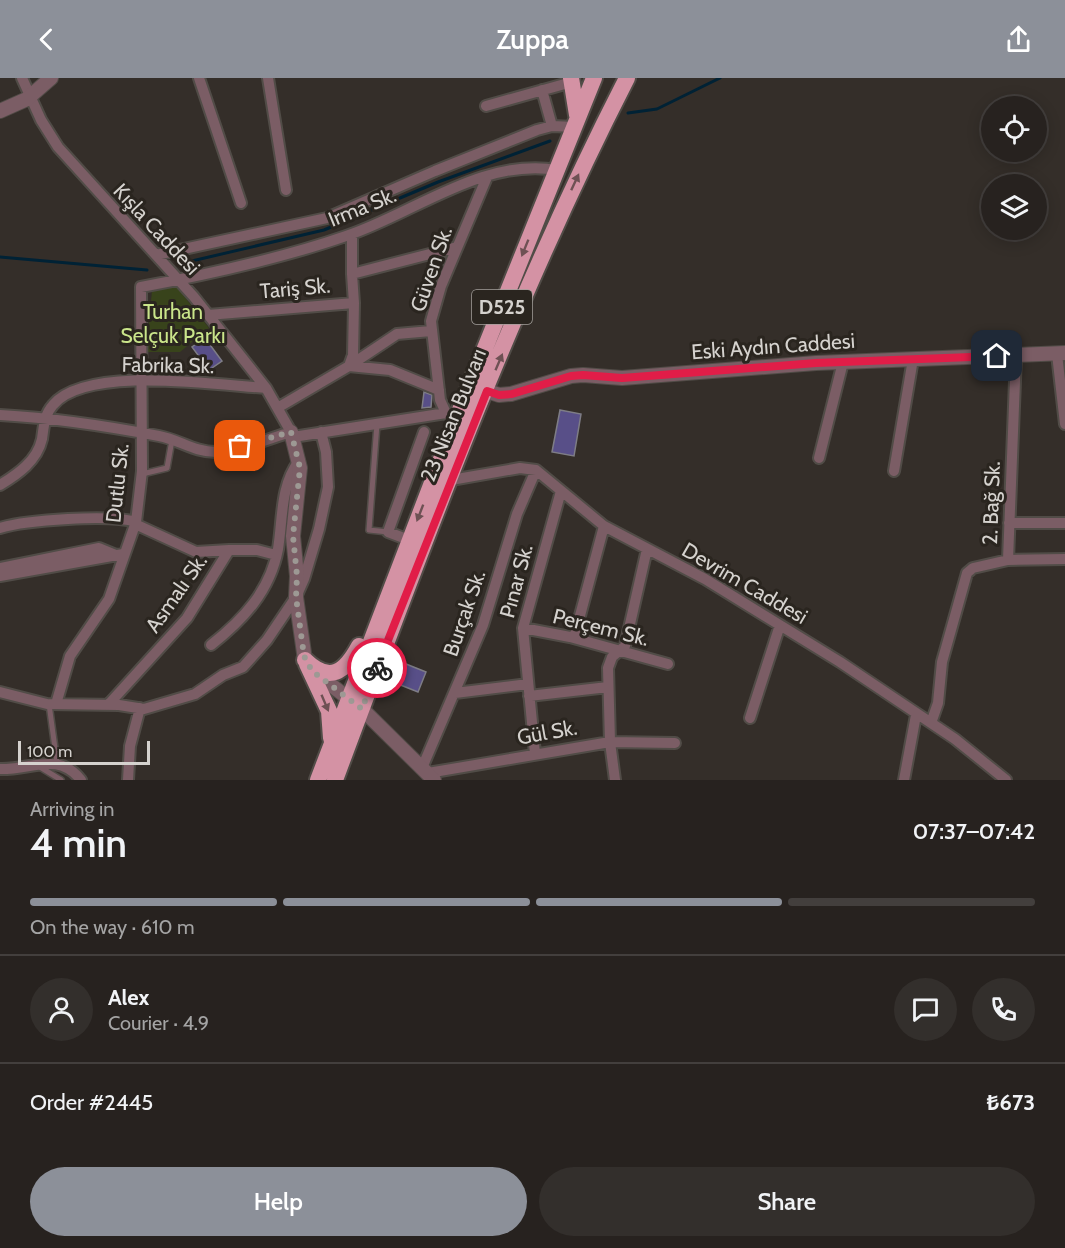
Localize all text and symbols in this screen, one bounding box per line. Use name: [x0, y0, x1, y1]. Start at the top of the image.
icon: back: [30, 23, 63, 56]
text: Zuppa: [496, 23, 569, 56]
icon: share: [1002, 23, 1035, 56]
map controls: [981, 96, 1047, 240]
button: locate: [981, 96, 1047, 162]
one-way arrow: [571, 174, 580, 191]
button: layers: [981, 174, 1047, 240]
street label: Kışla Caddesi: [108, 178, 206, 280]
street label: Irma Sk.: [324, 182, 400, 232]
street label: Güven Sk.: [405, 223, 457, 315]
one-way arrow: [520, 239, 530, 257]
street label: Tariş Sk.: [259, 272, 331, 304]
road number: D525: [472, 290, 532, 324]
park label: Turhan Selçuk Parkı: [121, 299, 225, 348]
street label: Eski Aydın Caddesi: [690, 328, 856, 364]
pin: [971, 330, 1022, 381]
icon: home: [980, 339, 1013, 372]
street label: 23 Nisan Bulvarı: [415, 345, 491, 485]
street label: Fabrika Sk.: [121, 352, 215, 378]
one-way arrow: [494, 352, 504, 370]
pin: [214, 420, 265, 471]
icon: bag: [223, 429, 256, 462]
street label: Dutlu Sk.: [100, 442, 134, 524]
street label: 2. Bağ Sk.: [977, 461, 1005, 545]
one-way arrow: [414, 505, 424, 523]
street label: Devrim Caddesi: [678, 537, 812, 629]
street label: Pınar Sk.: [494, 541, 538, 621]
street label: Asmalı Sk.: [140, 549, 212, 637]
street label: Burçak Sk.: [438, 567, 490, 659]
street label: Perçem Sk.: [550, 603, 652, 651]
courier: [347, 638, 407, 698]
icon: bike: [361, 652, 394, 685]
one-way arrow: [321, 695, 330, 712]
street label: Gül Sk.: [515, 714, 579, 750]
scale bar: [18, 738, 150, 766]
text: 100 m: [27, 742, 72, 761]
text: Arriving in: [30, 797, 114, 821]
text: 07:37–07:42: [913, 818, 1035, 845]
text: 4 min: [30, 819, 127, 867]
text: On the way · 610 m: [30, 915, 194, 939]
button: person: [30, 978, 93, 1041]
button: chat: [894, 978, 957, 1041]
button: phone: [972, 978, 1035, 1041]
text: Alex: [108, 984, 149, 1011]
text: Courier · 4.9: [108, 1011, 209, 1035]
text: Order #2445: [30, 1089, 153, 1116]
text: ₺673: [986, 1089, 1035, 1116]
button: Help: [30, 1167, 527, 1236]
button: Share: [539, 1167, 1035, 1236]

